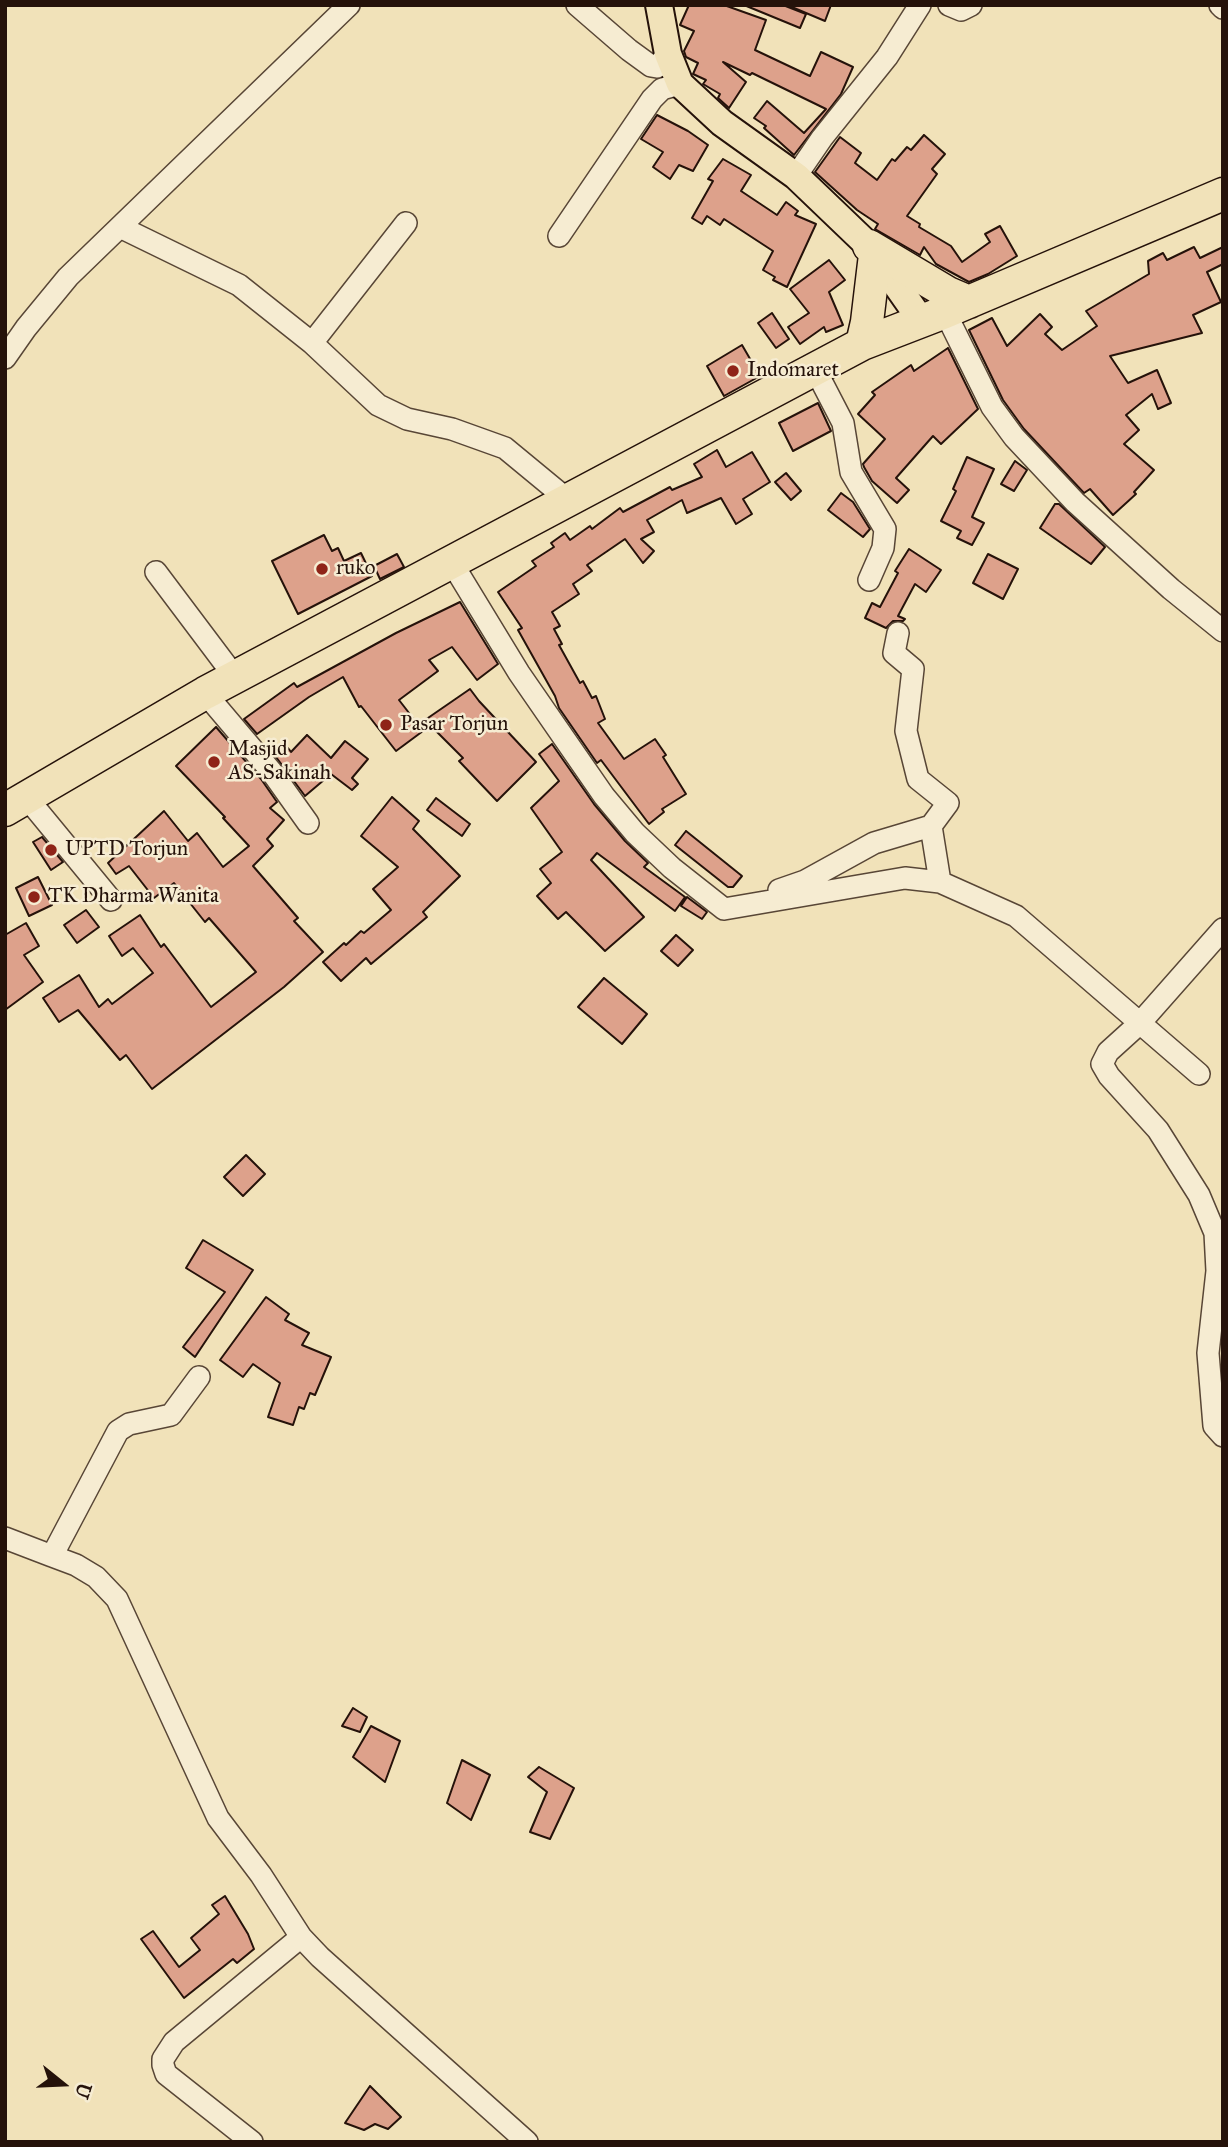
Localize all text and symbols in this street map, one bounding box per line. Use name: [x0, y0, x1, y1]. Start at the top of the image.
place label: Indomaret: [747, 358, 839, 384]
marker: Indomaret: [725, 363, 741, 379]
place label: ruko: [336, 556, 375, 582]
marker: ruko: [314, 561, 330, 577]
place label: Pasar Torjun: [400, 712, 508, 738]
marker: Pasar Torjun: [378, 717, 394, 733]
place label: Masjid AS-Sakinah: [228, 737, 331, 787]
marker: Masjid AS-Sakinah: [206, 754, 222, 770]
place label: UPTD Torjun: [65, 837, 188, 863]
marker: UPTD Torjun: [43, 842, 59, 858]
place label: TK Dharma Wanita: [48, 884, 219, 910]
marker: TK Dharma Wanita: [26, 889, 42, 905]
north arrow: [28, 2049, 98, 2119]
text: U: [70, 2080, 97, 2101]

